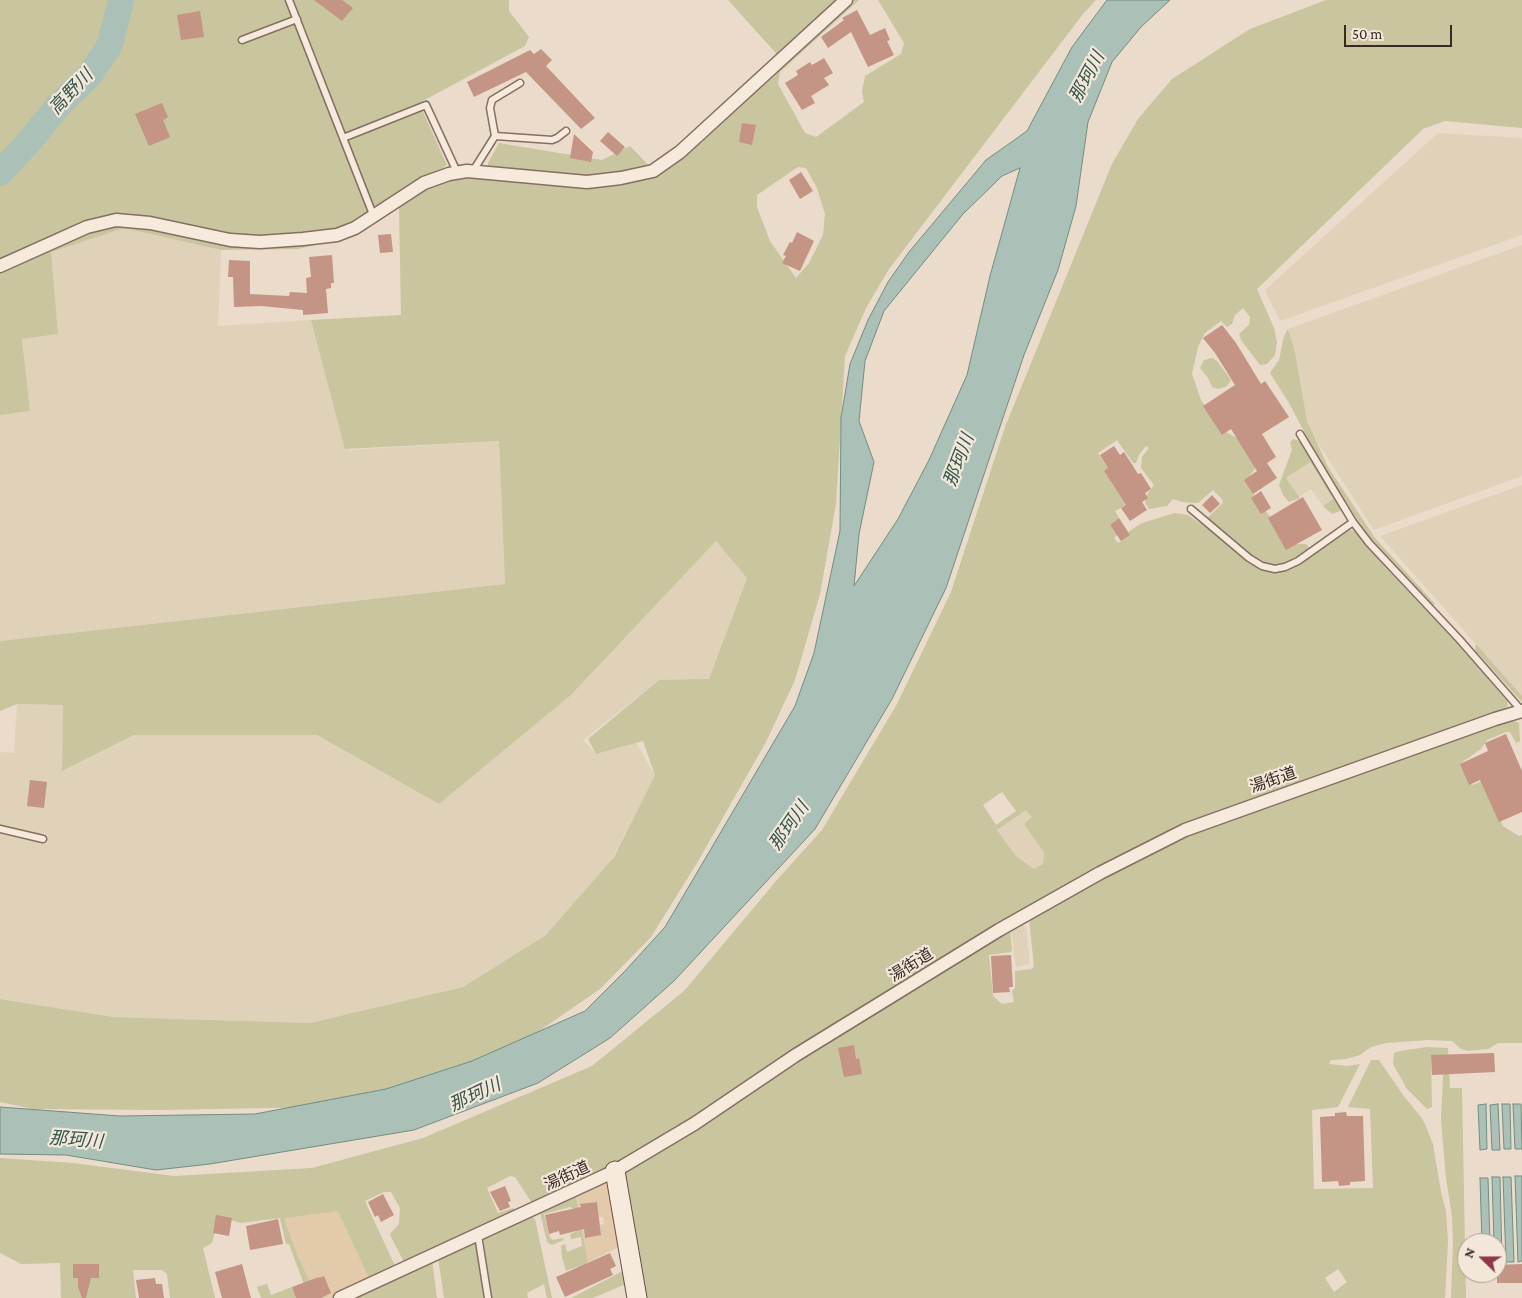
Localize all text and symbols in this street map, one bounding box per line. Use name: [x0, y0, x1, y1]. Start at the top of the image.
scale bar: [1347, 15, 1454, 47]
text: 50 m: [1352, 26, 1382, 42]
water label: 那珂川: [1065, 48, 1109, 106]
water label: 高野川: [45, 65, 97, 119]
water label: 那珂川: [939, 431, 979, 489]
street label: 湯街道: [1247, 763, 1299, 797]
water label: 那珂川: [765, 798, 813, 854]
street label: 湯街道: [886, 944, 936, 986]
water label: 那珂川: [446, 1074, 504, 1116]
water label: 那珂川: [48, 1127, 104, 1153]
street label: 湯街道: [541, 1157, 593, 1195]
north arrow: [1457, 1233, 1507, 1283]
text: N: [1460, 1245, 1478, 1260]

